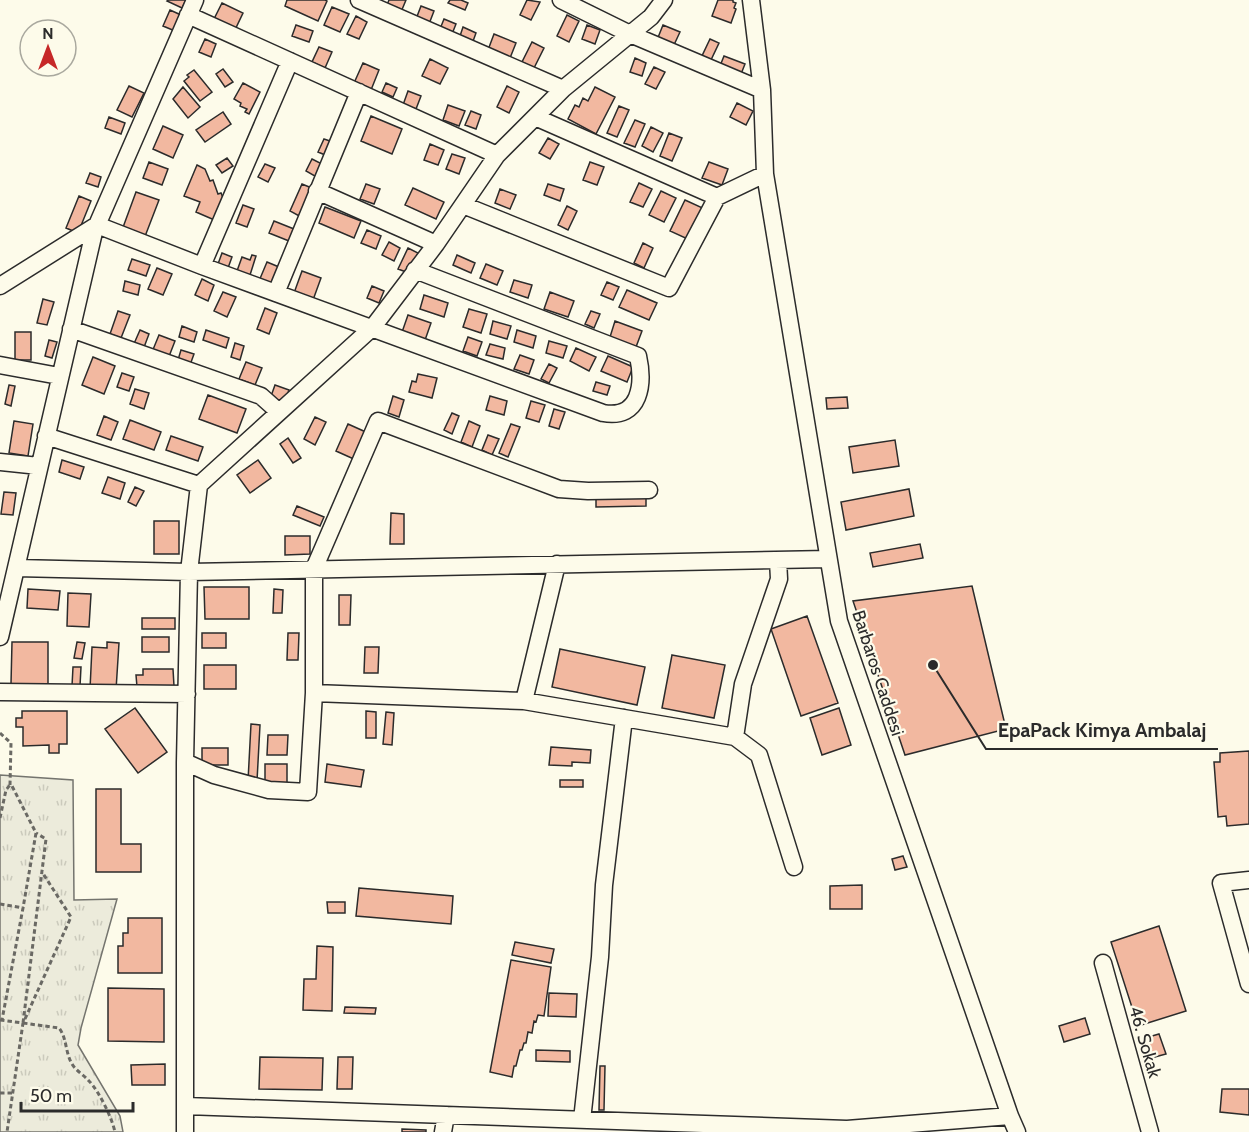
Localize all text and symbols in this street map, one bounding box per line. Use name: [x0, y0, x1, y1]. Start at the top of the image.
north arrow: [18, 18, 78, 78]
text: N: [42, 24, 54, 43]
street label: Barbaros Caddesi: [847, 607, 909, 739]
callout: EpaPack Kimya Ambalaj: [986, 711, 1218, 749]
text: EpaPack Kimya Ambalaj: [998, 718, 1206, 742]
street label: 46. Sokak: [1124, 1004, 1166, 1081]
scale bar: [21, 1075, 134, 1113]
text: 50 m: [30, 1085, 72, 1107]

